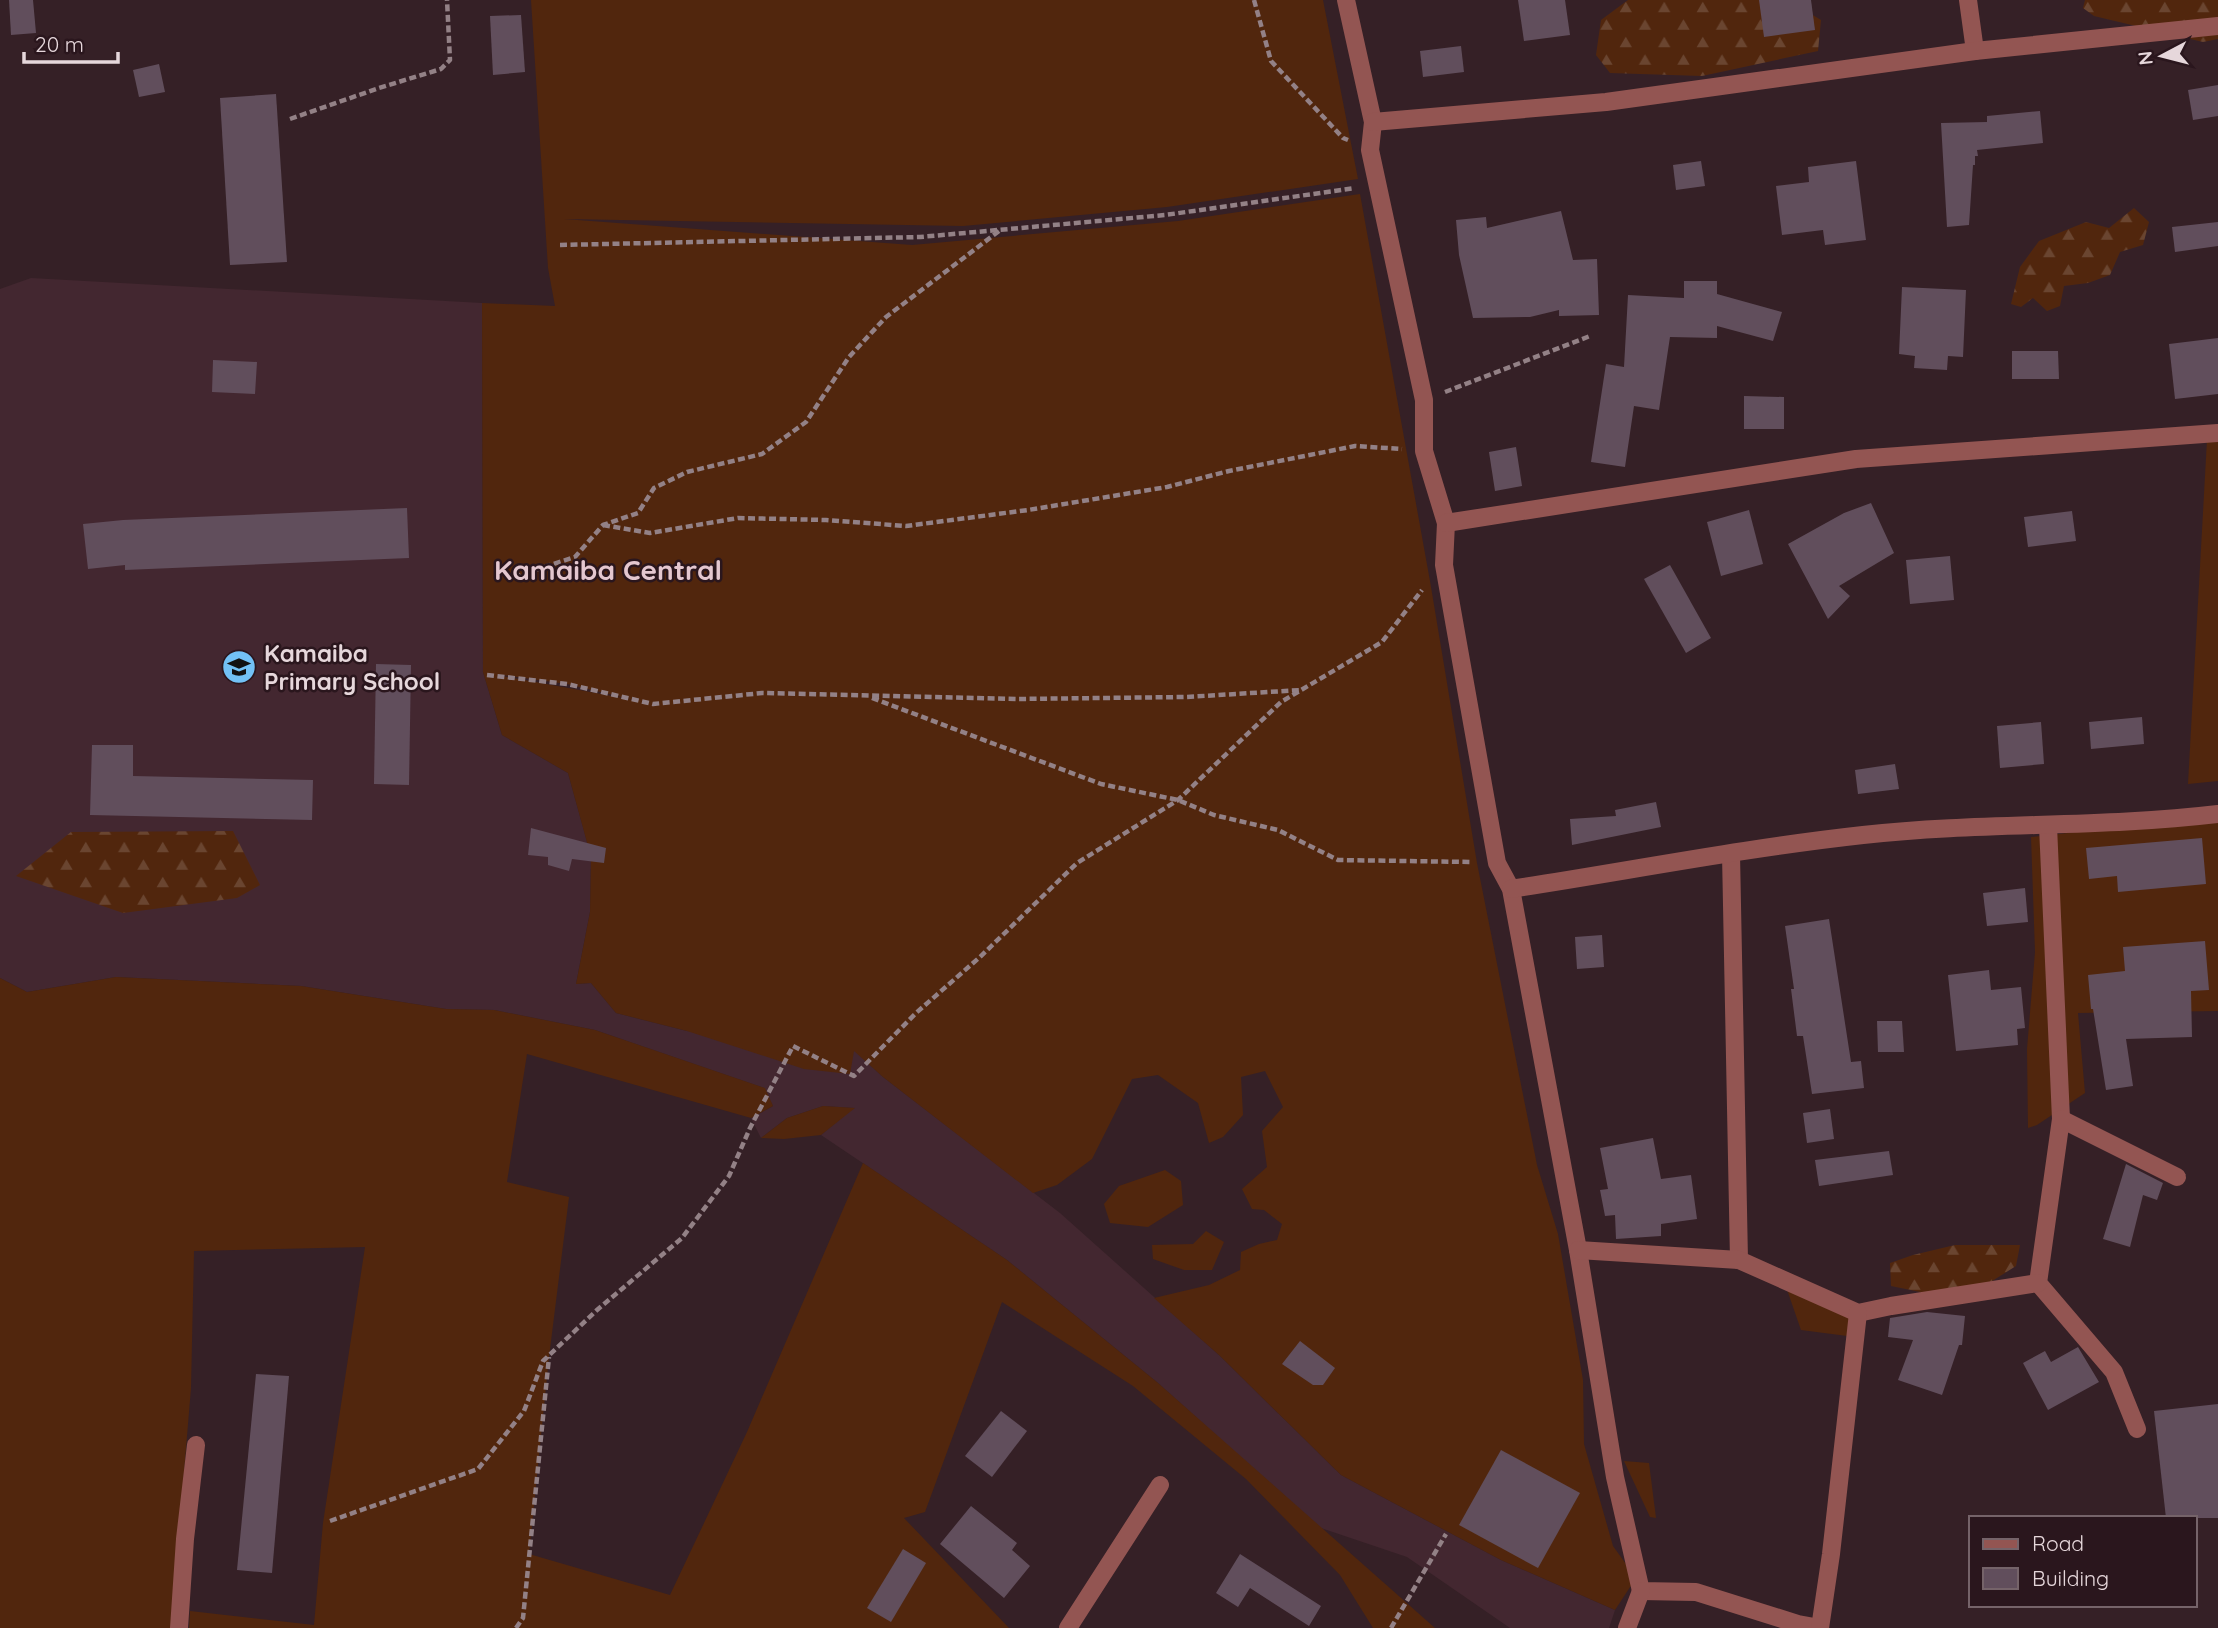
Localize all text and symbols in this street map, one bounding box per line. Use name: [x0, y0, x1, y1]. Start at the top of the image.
scale bar: [24, 21, 119, 65]
north arrow: [2127, 21, 2197, 91]
text: 20 m: [35, 31, 84, 57]
text: N: [2132, 50, 2158, 66]
district label: Kamaiba Central: [494, 552, 722, 587]
place label: Kamaiba Primary School: [264, 638, 440, 696]
school or university icon: Kamaiba Primary School: [220, 648, 258, 686]
legend: [1969, 1516, 2197, 1607]
text: Road: [2032, 1530, 2084, 1556]
text: Building: [2032, 1565, 2109, 1591]

